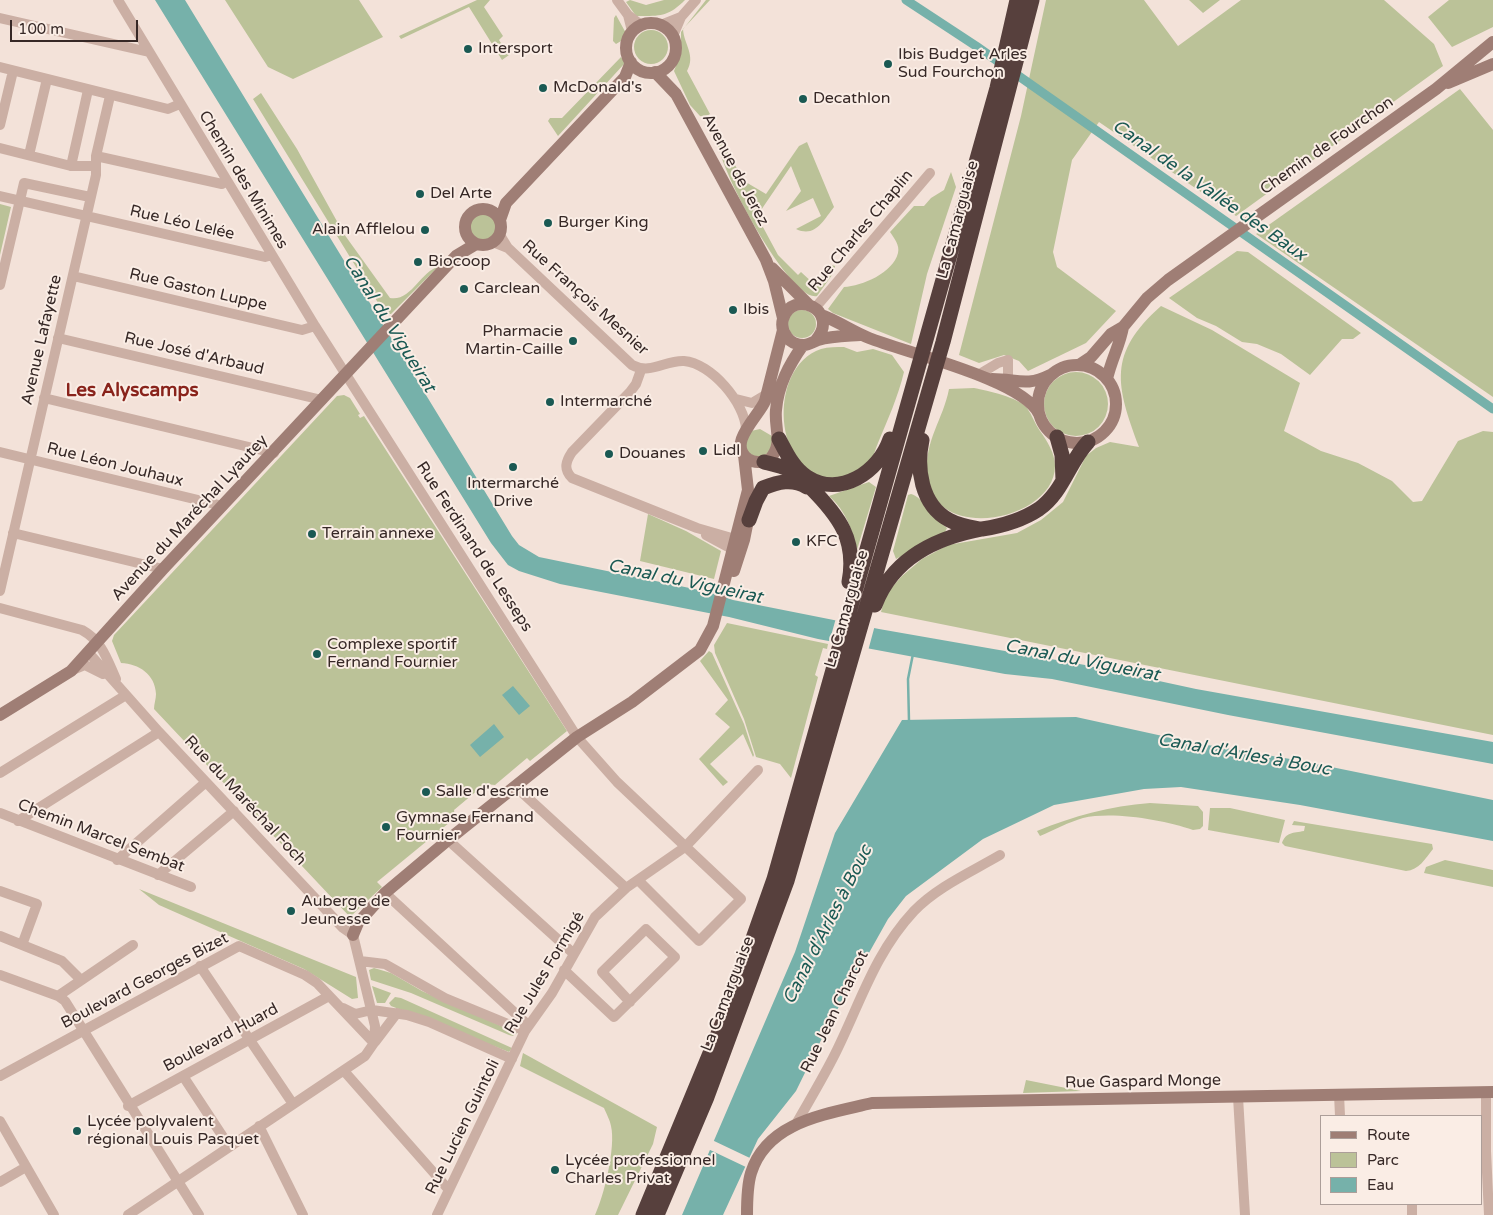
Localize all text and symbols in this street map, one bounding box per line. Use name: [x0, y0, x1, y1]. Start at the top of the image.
scale bar: [12, 10, 140, 42]
text: 100 m: [18, 20, 64, 38]
place label: Intersport: [478, 39, 553, 59]
marker: Intersport: [462, 43, 474, 55]
place label: Ibis Budget Arles Sud Fourchon: [898, 45, 1027, 83]
marker: Ibis Budget Arles Sud Fourchon: [882, 58, 894, 70]
place label: McDonald's: [553, 78, 642, 98]
marker: McDonald's: [537, 82, 549, 94]
place label: Decathlon: [813, 89, 890, 109]
marker: Decathlon: [797, 93, 809, 105]
street label: Chemin de Fourchon: [1257, 93, 1397, 199]
street label: Chemin des Minimes: [194, 107, 292, 253]
street label: Avenue de Jerez: [697, 111, 773, 229]
water label: Canal de la Vallée des Baux: [1108, 116, 1310, 266]
street label: La Camarguaise: [933, 159, 983, 281]
street label: Rue Charles Chaplin: [805, 166, 917, 296]
place label: Del Arte: [430, 184, 492, 204]
marker: Del Arte: [414, 188, 426, 200]
street label: Rue Léo Lelée: [128, 202, 236, 244]
place label: Burger King: [558, 213, 649, 233]
marker: Burger King: [542, 217, 554, 229]
place label: Alain Afflelou: [312, 220, 415, 240]
marker: Alain Afflelou: [419, 224, 431, 236]
street label: Rue François Mesnier: [518, 236, 652, 360]
water label: Canal du Vigueirat: [338, 252, 440, 396]
place label: Biocoop: [428, 252, 491, 272]
marker: Biocoop: [412, 256, 424, 268]
street label: Rue Gaston Luppe: [127, 265, 269, 315]
street label: Avenue Lafayette: [18, 273, 66, 407]
place label: Carclean: [474, 279, 540, 299]
marker: Carclean: [458, 283, 470, 295]
place label: Ibis: [743, 300, 769, 320]
marker: Ibis: [727, 304, 739, 316]
place label: Pharmacie Martin-Caille: [465, 322, 563, 360]
street label: Rue José d'Arbaud: [122, 329, 266, 379]
marker: Pharmacie Martin-Caille: [567, 335, 579, 347]
district label: Les Alyscamps: [65, 380, 199, 402]
place label: Intermarché: [560, 392, 652, 412]
marker: Intermarché: [544, 396, 556, 408]
street label: Avenue du Maréchal Lyautey: [108, 431, 272, 605]
street label: Rue Léon Jouhaux: [45, 439, 185, 491]
place label: Lidl: [713, 441, 740, 461]
place label: Douanes: [619, 444, 686, 464]
marker: Lidl: [697, 445, 709, 457]
marker: Douanes: [603, 448, 615, 460]
street label: Rue Ferdinand de Lesseps: [412, 458, 536, 636]
marker: Intermarché Drive: [507, 461, 519, 473]
place label: Intermarché Drive: [467, 474, 559, 512]
place label: Terrain annexe: [322, 524, 434, 544]
marker: Terrain annexe: [306, 528, 318, 540]
place label: KFC: [806, 532, 837, 552]
marker: KFC: [790, 536, 802, 548]
street label: La Camarguaise: [821, 548, 873, 670]
water label: Canal du Vigueirat: [606, 555, 764, 609]
place label: Complexe sportif Fernand Fournier: [327, 635, 458, 673]
water label: Canal du Vigueirat: [1003, 635, 1161, 687]
marker: Complexe sportif Fernand Fournier: [311, 648, 323, 660]
water label: Canal d'Arles à Bouc: [1156, 729, 1332, 781]
street label: Rue du Maréchal Foch: [180, 732, 310, 870]
place label: Salle d'escrime: [436, 782, 549, 802]
marker: Salle d'escrime: [420, 786, 432, 798]
street label: Chemin Marcel Sembat: [15, 795, 187, 877]
place label: Gymnase Fernand Fournier: [396, 808, 534, 846]
marker: Gymnase Fernand Fournier: [380, 821, 392, 833]
water label: Canal d'Arles à Bouc: [779, 842, 877, 1008]
place label: Auberge de Jeunesse: [301, 892, 390, 930]
marker: Auberge de Jeunesse: [285, 905, 297, 917]
street label: Rue Jules Formigé: [501, 908, 589, 1038]
street label: Boulevard Georges Bizet: [58, 929, 232, 1033]
street label: La Camarguaise: [697, 934, 759, 1054]
street label: Rue Jean Charcot: [797, 948, 873, 1076]
street label: Boulevard Huard: [160, 1000, 282, 1076]
street label: Rue Lucien Guintoli: [422, 1056, 504, 1198]
street label: Rue Gaspard Monge: [1065, 1071, 1221, 1093]
place label: Lycée polyvalent régional Louis Pasquet: [87, 1112, 259, 1150]
legend: [1320, 1115, 1483, 1205]
marker: Lycée polyvalent régional Louis Pasquet: [71, 1125, 83, 1137]
text: Route: [1367, 1126, 1410, 1144]
place label: Lycée professionnel Charles Privat: [565, 1151, 715, 1189]
text: Parc: [1367, 1151, 1399, 1169]
marker: Lycée professionnel Charles Privat: [549, 1164, 561, 1176]
text: Eau: [1367, 1176, 1394, 1194]

